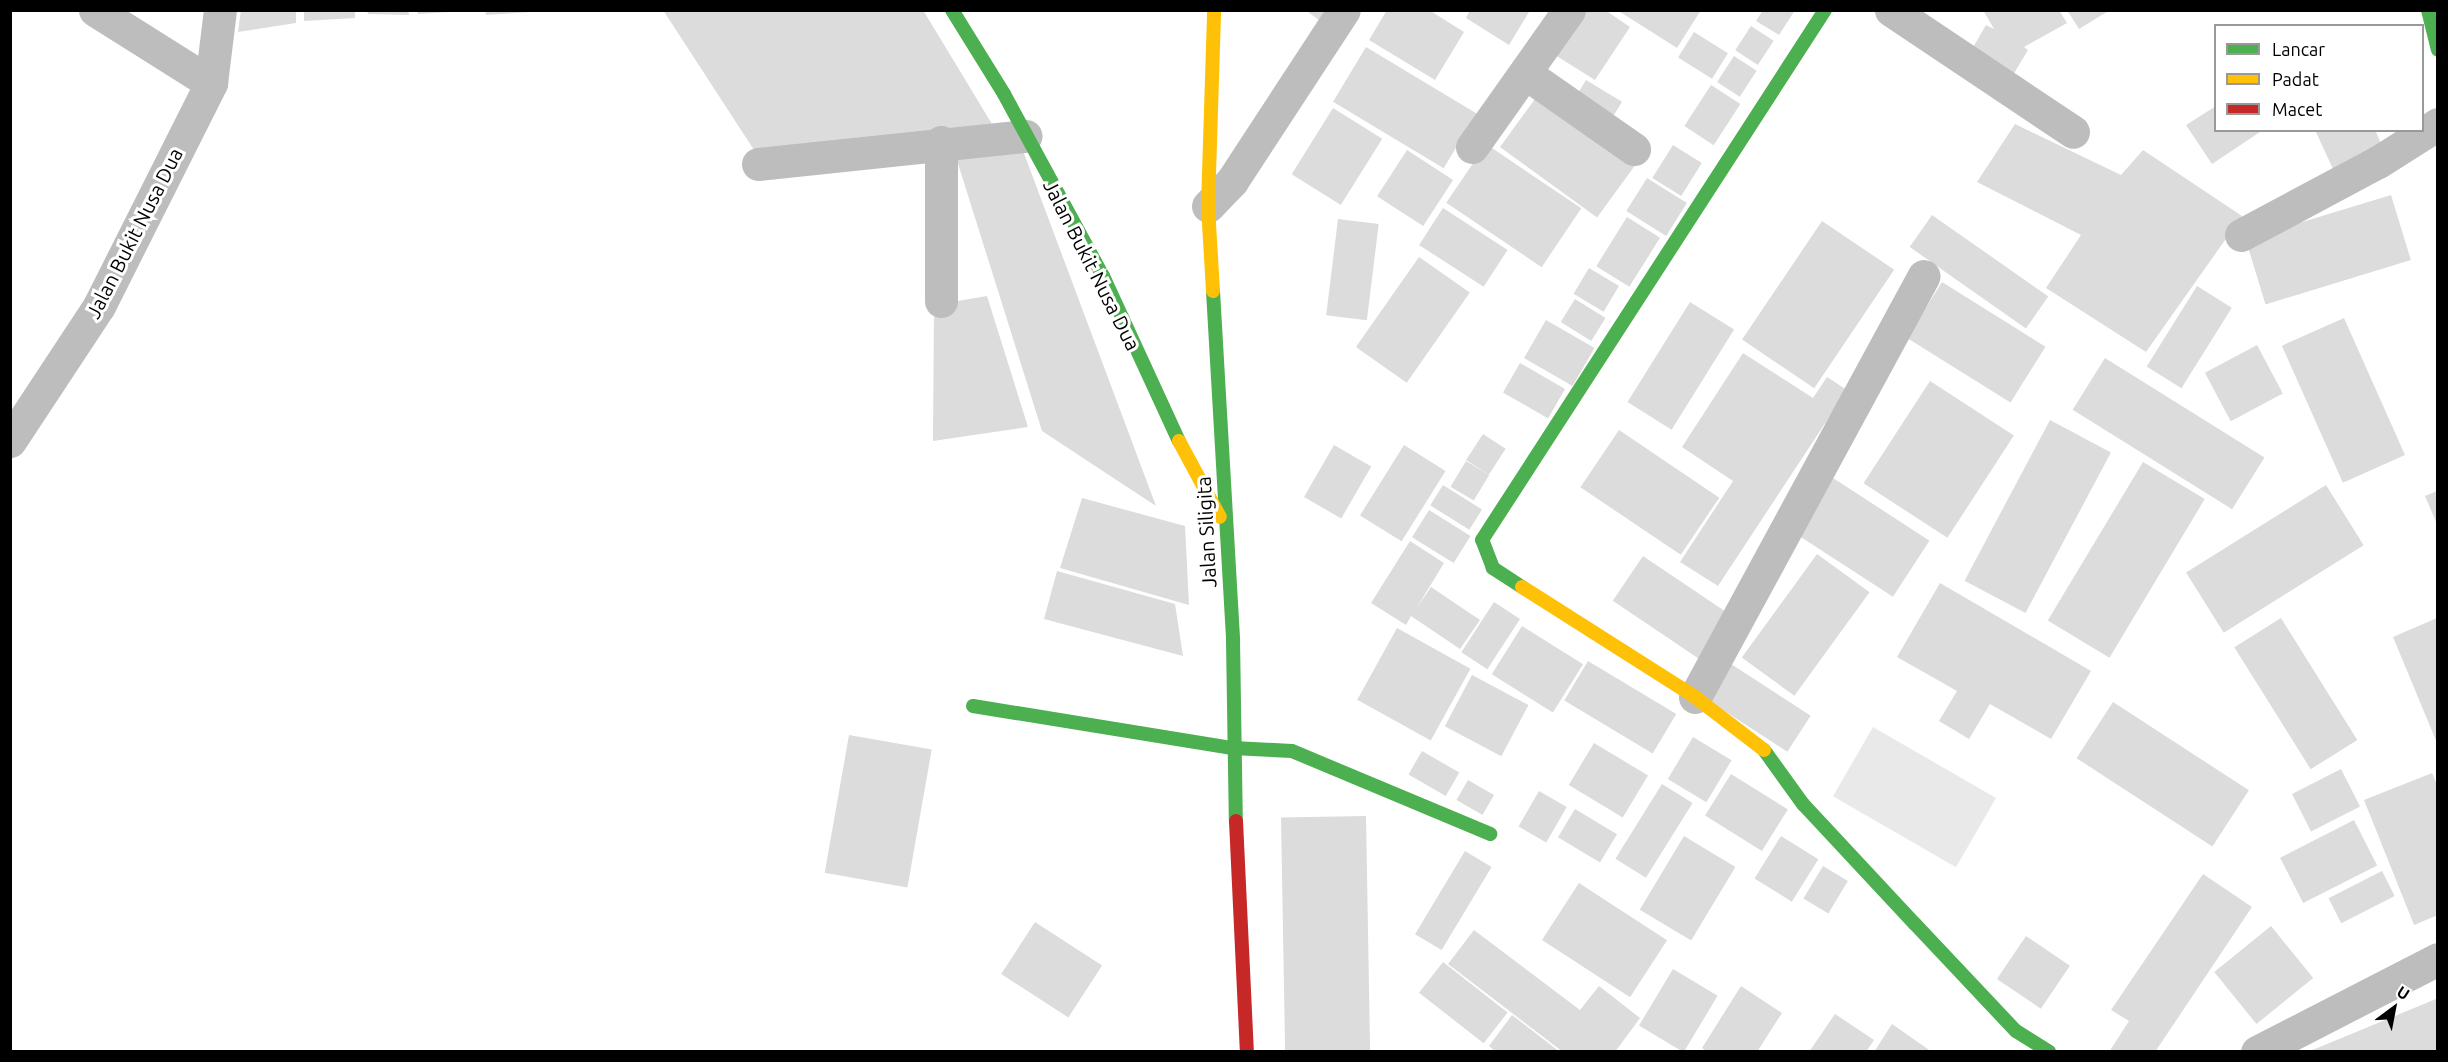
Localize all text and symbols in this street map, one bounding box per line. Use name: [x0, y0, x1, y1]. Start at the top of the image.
legend: [2214, 24, 2424, 132]
text: Lancar: [2272, 39, 2325, 59]
text: Padat: [2272, 69, 2319, 89]
text: Macet: [2272, 99, 2322, 119]
street label: Jalan Bukit Nusa Dua: [81, 144, 187, 322]
street label: Jalan Bukit Nusa Dua: [1039, 176, 1145, 354]
street label: Jalan Siligita: [1191, 476, 1221, 588]
north arrow: [2364, 978, 2424, 1038]
text: U: [2394, 982, 2413, 1003]

